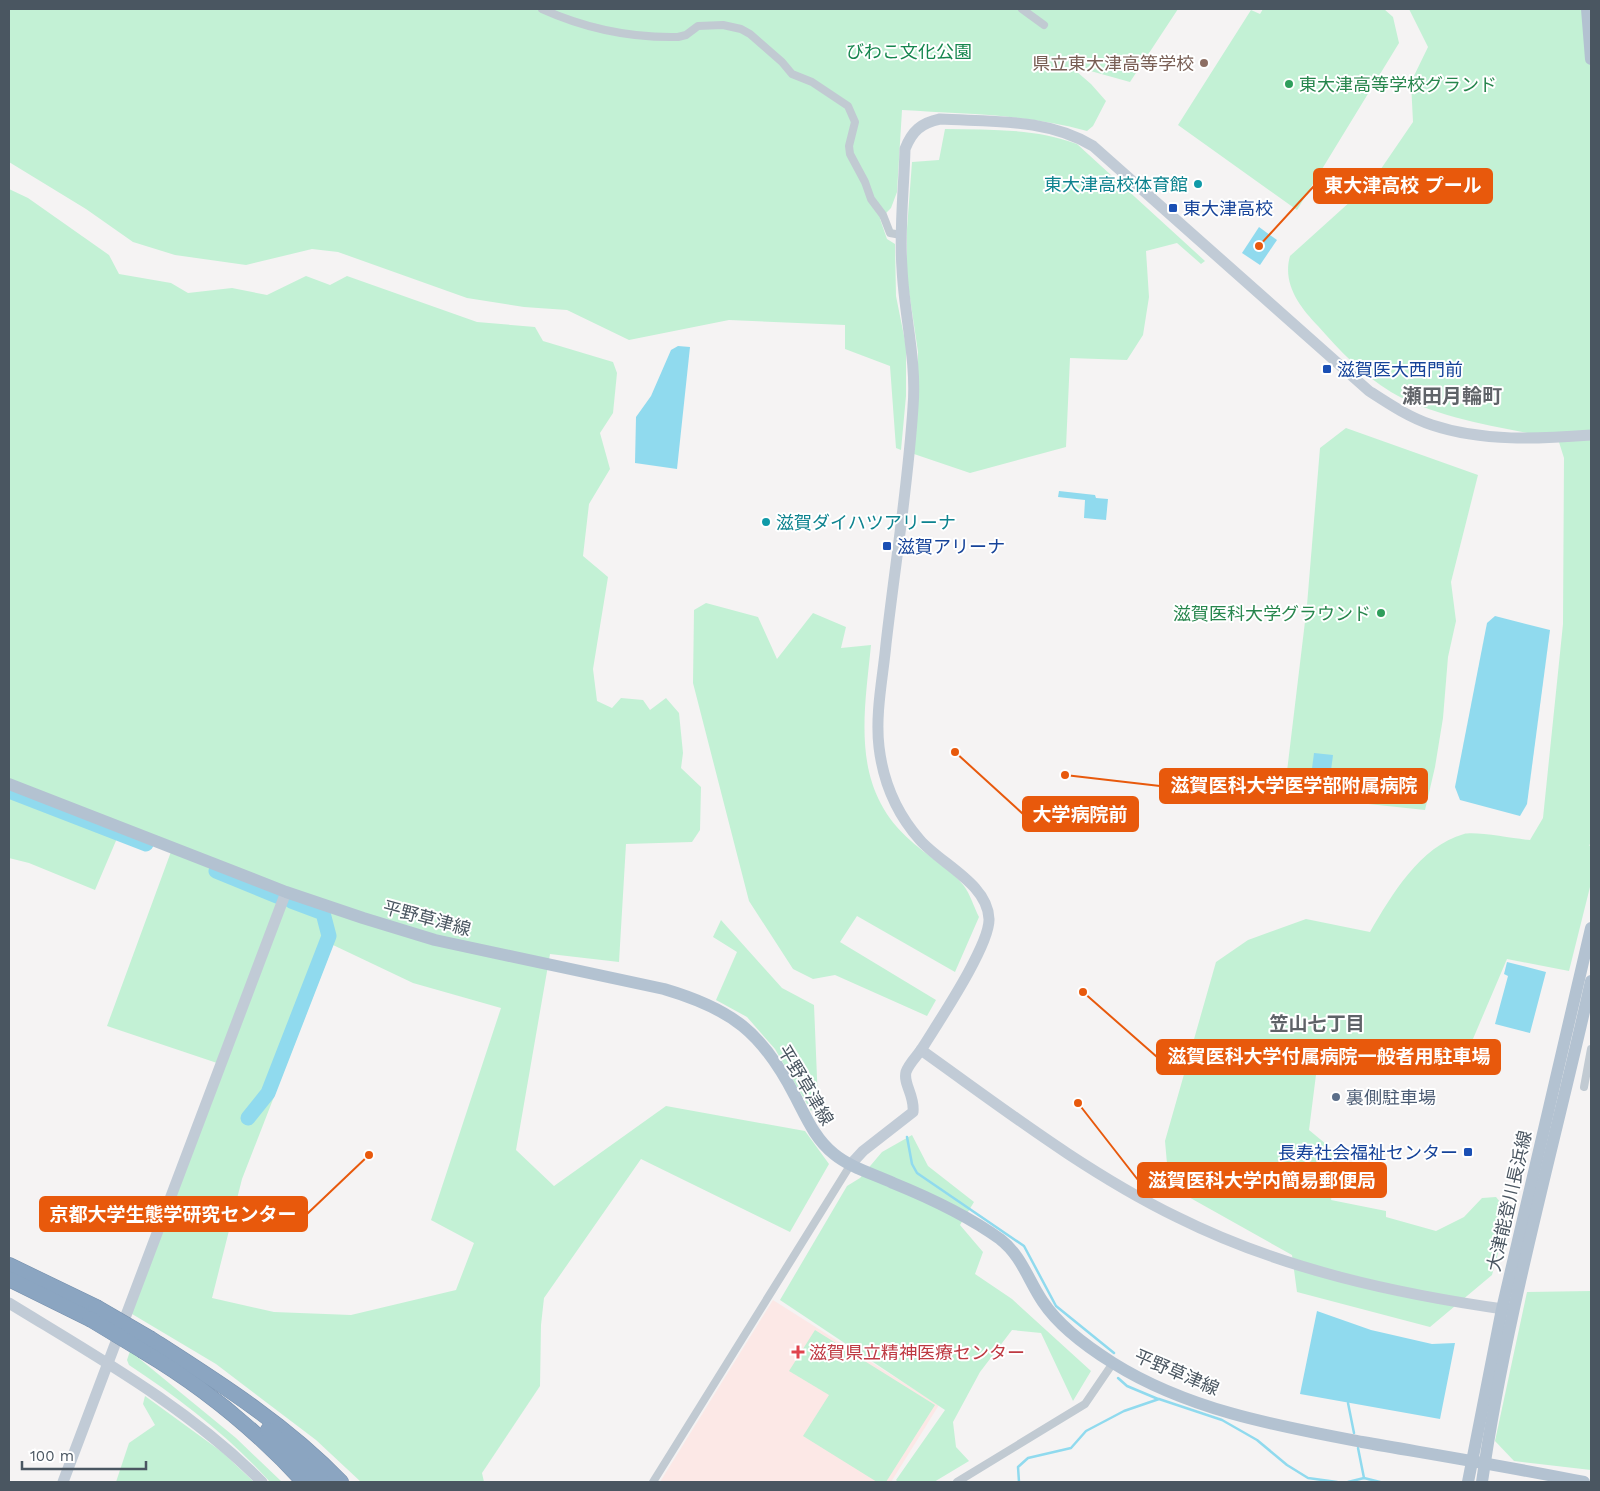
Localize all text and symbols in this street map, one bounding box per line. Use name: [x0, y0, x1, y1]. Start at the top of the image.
park label: びわこ文化公園: [846, 41, 972, 62]
place label: 県立東大津高等学校: [1032, 53, 1194, 74]
marker: 県立東大津高等学校: [1198, 57, 1210, 69]
place label: 東大津高等学校グランド: [1299, 74, 1497, 95]
marker: 東大津高等学校グランド: [1283, 78, 1295, 90]
callout: 東大津高校 プール: [1314, 169, 1492, 203]
place label: 東大津高校体育館: [1044, 174, 1188, 195]
text: 東大津高校 プール: [1324, 174, 1482, 197]
marker: 東大津高校体育館: [1192, 178, 1204, 190]
place label: 東大津高校: [1183, 198, 1273, 219]
marker: 東大津高校: [1167, 202, 1179, 214]
place label: 滋賀医大西門前: [1337, 359, 1463, 380]
marker: 滋賀医大西門前: [1321, 363, 1333, 375]
district label: 瀬田月輪町: [1402, 384, 1502, 408]
place label: 滋賀ダイハツアリーナ: [776, 512, 956, 533]
marker: 滋賀ダイハツアリーナ: [760, 516, 772, 528]
place label: 滋賀アリーナ: [897, 536, 1005, 557]
marker: 滋賀アリーナ: [881, 540, 893, 552]
place label: 滋賀医科大学グラウンド: [1173, 603, 1371, 624]
marker: 滋賀医科大学グラウンド: [1375, 607, 1387, 619]
callout: 滋賀医科大学医学部附属病院: [1160, 769, 1427, 803]
text: 滋賀医科大学医学部附属病院: [1170, 774, 1418, 797]
callout: 大学病院前: [1023, 797, 1138, 831]
text: 大学病院前: [1032, 803, 1128, 826]
street label: 平野草津線: [381, 896, 473, 940]
district label: 笠山七丁目: [1269, 1012, 1365, 1035]
callout: 滋賀医科大学付属病院一般者用駐車場: [1157, 1040, 1500, 1074]
street label: 平野草津線: [774, 1041, 838, 1129]
text: 滋賀医科大学付属病院一般者用駐車場: [1167, 1045, 1491, 1068]
place label: 裏側駐車場: [1346, 1087, 1436, 1108]
marker: 裏側駐車場: [1330, 1091, 1342, 1103]
street label: 大津能登川長浜線: [1483, 1128, 1535, 1274]
place label: 長寿社会福祉センター: [1278, 1142, 1458, 1163]
marker: 長寿社会福祉センター: [1462, 1146, 1474, 1158]
callout: 滋賀医科大学内簡易郵便局: [1138, 1163, 1386, 1197]
text: 滋賀医科大学内簡易郵便局: [1148, 1169, 1376, 1192]
callout: 京都大学生態学研究センター: [40, 1197, 307, 1231]
text: 京都大学生態学研究センター: [49, 1203, 297, 1226]
place label: 滋賀県立精神医療センター: [809, 1342, 1025, 1363]
marker: 滋賀県立精神医療センター: [791, 1345, 805, 1359]
street label: 平野草津線: [1131, 1345, 1223, 1399]
scale bar: [22, 1438, 146, 1470]
text: 100 m: [30, 1447, 74, 1465]

